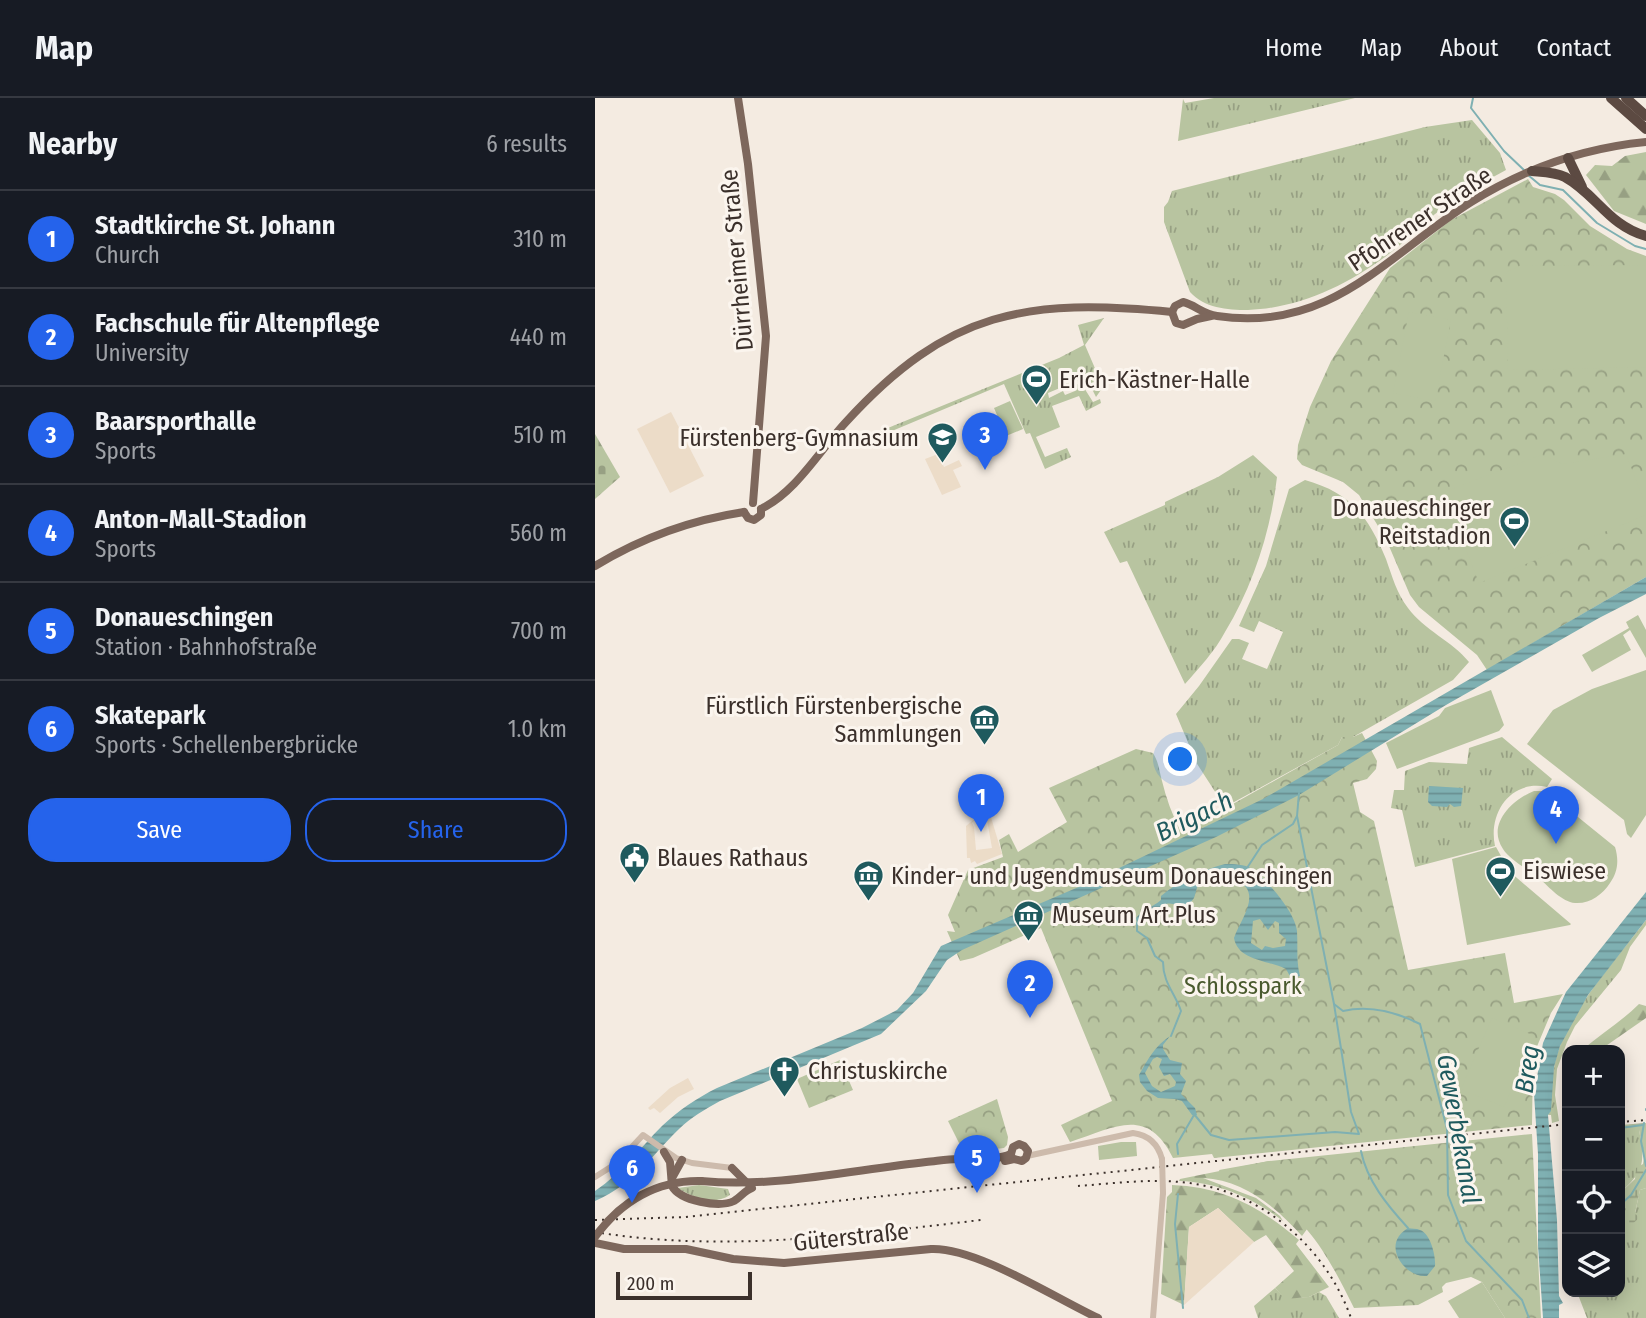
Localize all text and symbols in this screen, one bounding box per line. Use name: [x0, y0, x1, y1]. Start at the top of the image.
text: Map: [35, 28, 93, 68]
text: Home: [1265, 34, 1322, 62]
text: Map: [1360, 34, 1402, 62]
text: About: [1440, 34, 1498, 62]
text: Contact: [1536, 34, 1611, 62]
text: Nearby: [28, 126, 117, 162]
text: 6 results: [486, 130, 567, 158]
street label: Pfohrener Straße: [1343, 161, 1497, 277]
street label: Dürrheimer Straße: [715, 168, 759, 352]
text: Stadtkirche St. Johann: [95, 210, 335, 241]
text: 1: [46, 225, 56, 253]
text: 310 m: [513, 225, 567, 253]
text: Church: [95, 241, 160, 269]
text: Fachschule für Altenpflege: [95, 308, 380, 339]
text: 2: [46, 323, 56, 351]
text: 440 m: [510, 323, 567, 351]
text: University: [95, 339, 189, 367]
sports icon: Erich-Kästner-Halle: [1019, 363, 1053, 407]
place label: Erich-Kästner-Halle: [1059, 366, 1250, 394]
text: Baarsporthalle: [95, 406, 256, 437]
pin: 3: [962, 412, 1008, 470]
text: 3: [46, 421, 56, 449]
text: 510 m: [514, 421, 567, 449]
school or university icon: Fürstenberg-Gymnasium: [925, 421, 959, 465]
place label: Fürstenberg-Gymnasium: [680, 424, 919, 452]
text: Sports: [95, 437, 156, 465]
place label: Donaueschinger Reitstadion: [1333, 494, 1492, 550]
text: Anton-Mall-Stadion: [95, 504, 307, 535]
sports icon: Donaueschinger Reitstadion: [1497, 505, 1531, 549]
text: 4: [45, 519, 57, 547]
text: 560 m: [510, 519, 567, 547]
text: Sports: [95, 535, 156, 563]
text: Donaueschingen: [95, 602, 273, 633]
text: 5: [45, 617, 57, 645]
text: 700 m: [511, 617, 567, 645]
text: Station · Bahnhofstraße: [95, 633, 317, 661]
place label: Fürstlich Fürstenbergische Sammlungen: [706, 692, 962, 748]
text: Skatepark: [95, 700, 206, 731]
museum icon: Fürstlich Fürstenbergische Sammlungen: [968, 703, 1002, 747]
text: 6: [45, 715, 57, 743]
text: 1.0 km: [508, 715, 567, 743]
text: Sports · Schellenbergbrücke: [95, 731, 358, 759]
your location: [1163, 742, 1197, 776]
pin: 1: [958, 774, 1004, 832]
water label: Brigach: [1151, 785, 1238, 848]
pin: 4: [1533, 786, 1579, 844]
button: Save: [28, 798, 291, 862]
button: Share: [305, 798, 567, 862]
public building icon: Blaues Rathaus: [617, 841, 651, 885]
place label: Blaues Rathaus: [657, 844, 808, 872]
sports icon: Eiswiese: [1483, 854, 1517, 898]
place label: Eiswiese: [1523, 857, 1606, 885]
museum icon: Kinder- und Jugendmuseum Donaueschingen: [851, 859, 885, 903]
place label: Kinder- und Jugendmuseum Donaueschingen: [891, 862, 1333, 890]
museum icon: Museum Art.Plus: [1012, 898, 1046, 942]
place label: Museum Art.Plus: [1052, 901, 1216, 929]
pin: 2: [1007, 960, 1053, 1018]
park label: Schlosspark: [1184, 972, 1303, 1000]
water label: Breg: [1509, 1043, 1546, 1095]
map controls: [1562, 1045, 1625, 1297]
button: +: [1562, 1045, 1625, 1108]
water label: Gewerbekanal: [1430, 1052, 1487, 1207]
church icon: Christuskirche: [768, 1054, 802, 1098]
place label: Christuskirche: [808, 1057, 948, 1085]
button: −: [1562, 1108, 1625, 1171]
pin: 5: [954, 1135, 1000, 1193]
pin: 6: [609, 1145, 655, 1203]
button: locate: [1562, 1171, 1625, 1234]
street label: Güterstraße: [792, 1217, 910, 1257]
button: layers: [1562, 1234, 1625, 1297]
scale bar: [616, 1269, 753, 1301]
text: 200 m: [627, 1272, 674, 1295]

